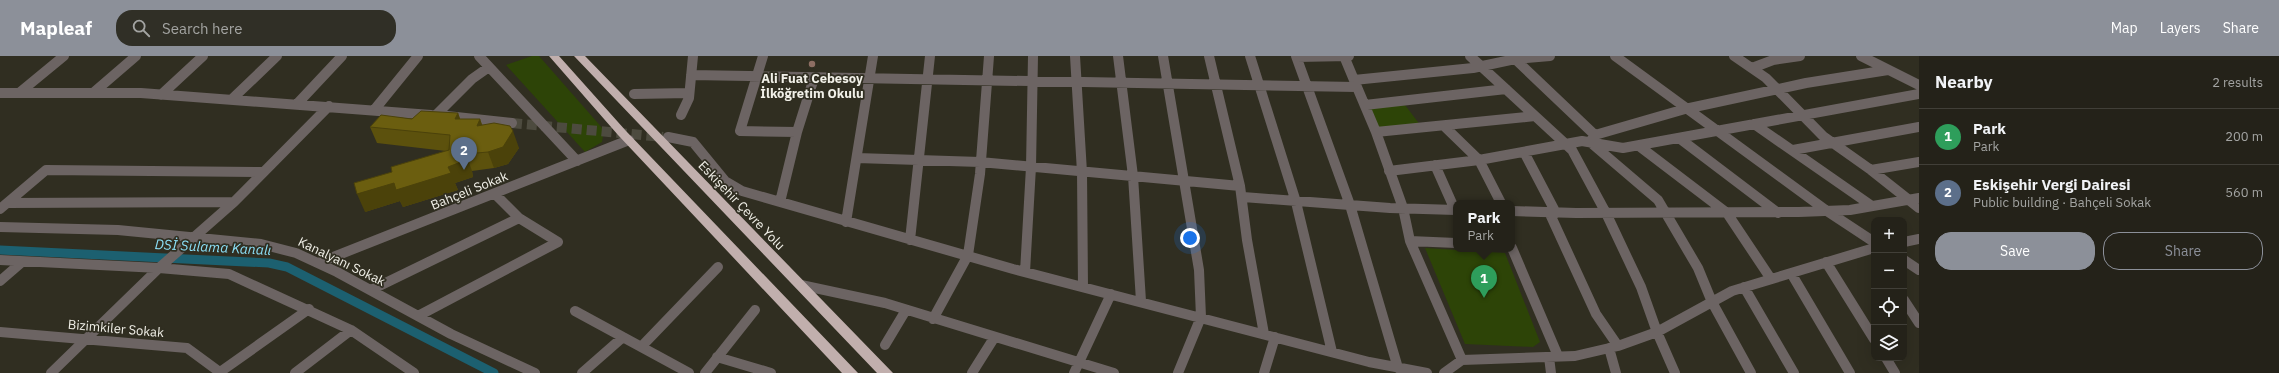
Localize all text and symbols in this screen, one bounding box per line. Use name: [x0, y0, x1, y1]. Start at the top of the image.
search box: [116, 10, 396, 46]
text: Mapleaf: [20, 16, 92, 40]
icon: search: [130, 17, 152, 39]
text: Search here: [162, 19, 242, 38]
text: Map: [2111, 19, 2138, 37]
text: Layers: [2160, 19, 2201, 37]
text: Share: [2223, 19, 2259, 37]
marker: Ali Fuat Cebesoy İlköğretim Okulu: [807, 59, 817, 69]
place label: Ali Fuat Cebesoy İlköğretim Okulu: [760, 70, 864, 102]
text: Nearby: [1935, 71, 1993, 93]
text: 2 results: [2212, 74, 2263, 91]
text: Park: [1973, 119, 2006, 138]
text: 1: [1944, 128, 1952, 145]
text: 200 m: [2225, 128, 2263, 145]
pin: 2: [451, 137, 477, 170]
text: Park: [1973, 138, 1999, 155]
street label: Eskişehir Çevre Yolu: [695, 157, 789, 254]
street label: Bahçeli Sokak: [428, 167, 510, 214]
text: Eskişehir Vergi Dairesi: [1973, 175, 2131, 194]
text: 2: [1944, 184, 1952, 201]
text: 560 m: [2225, 184, 2263, 201]
text: Public building · Bahçeli Sokak: [1973, 194, 2151, 211]
popup: [1453, 200, 1515, 252]
text: Park: [1468, 208, 1500, 227]
map controls: [1871, 217, 1907, 361]
button: +: [1871, 217, 1907, 253]
text: Park: [1468, 227, 1494, 244]
your location: [1180, 228, 1200, 248]
button: Save: [1935, 232, 2095, 270]
button: Share: [2103, 232, 2263, 270]
street label: Kanalyanı Sokak: [295, 233, 388, 290]
water label: DSİ Sulama Kanalı: [154, 235, 272, 259]
button: −: [1871, 253, 1907, 289]
pin: 1: [1471, 265, 1497, 298]
button: locate: [1871, 289, 1907, 325]
street label: Bizimkiler Sokak: [67, 316, 165, 341]
button: layers: [1871, 325, 1907, 361]

